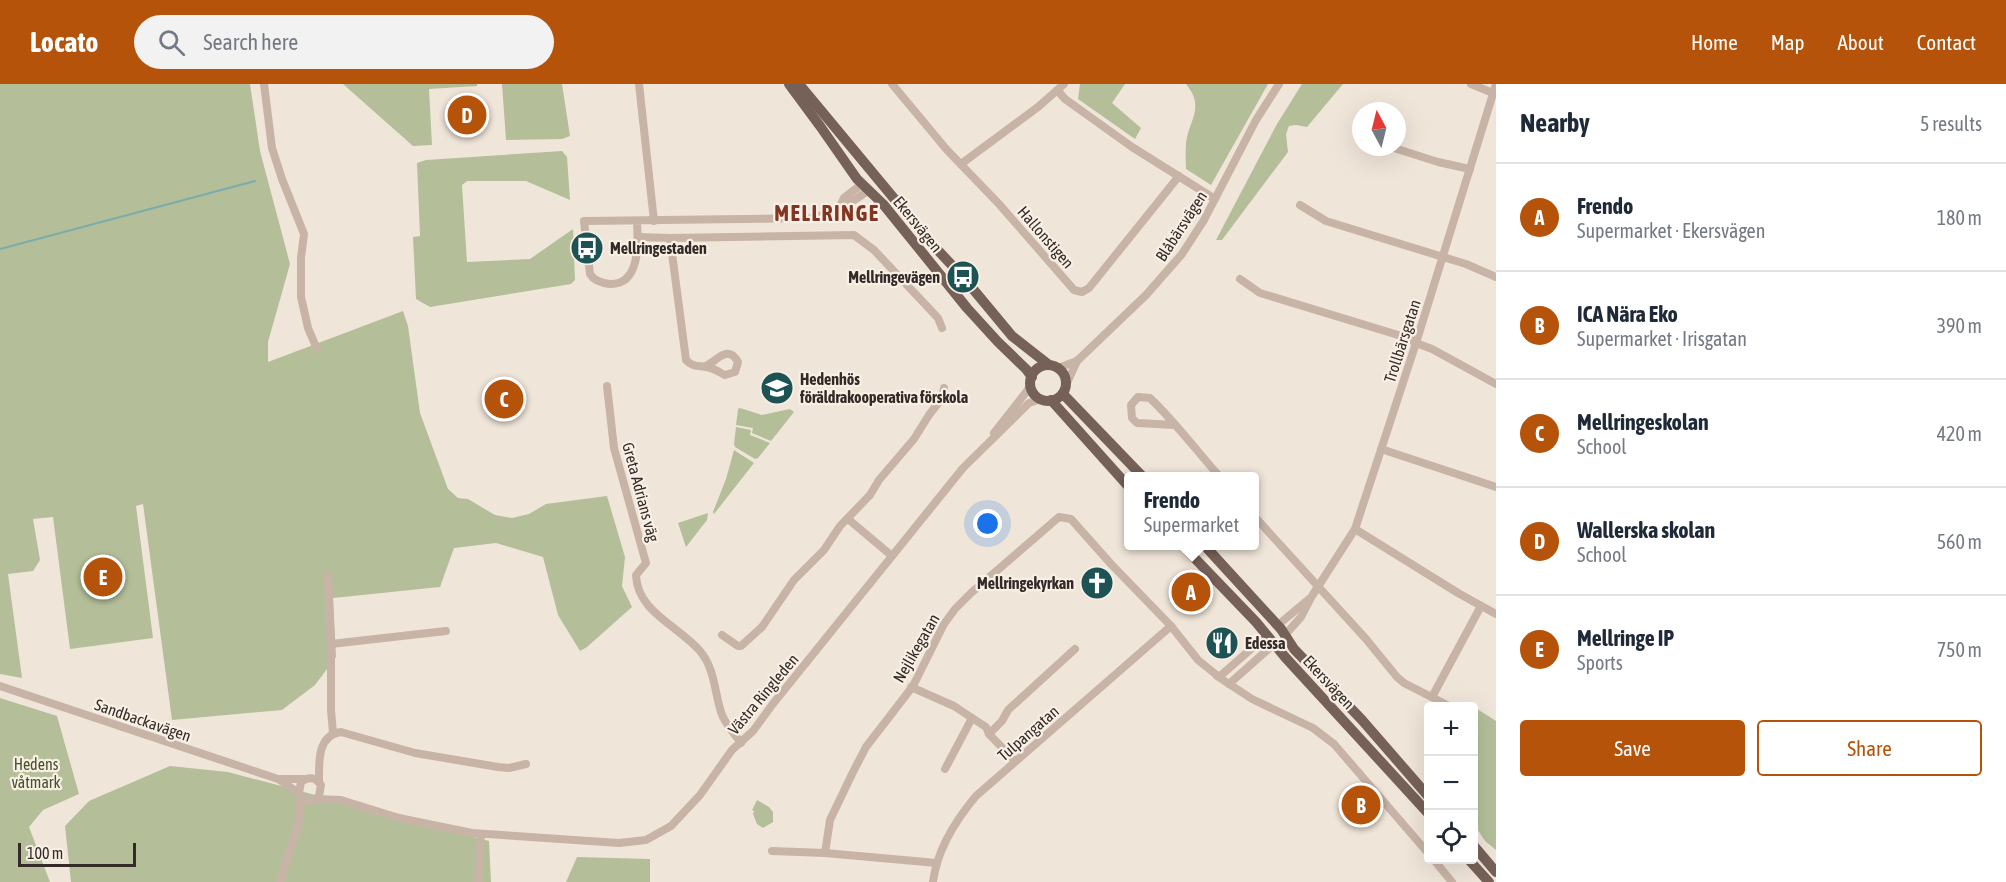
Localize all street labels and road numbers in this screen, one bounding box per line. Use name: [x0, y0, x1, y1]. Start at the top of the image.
street label: Blåbärsvägen: [1152, 187, 1211, 265]
street label: Ekersvägen: [889, 192, 946, 256]
street label: Hallonstigen: [1014, 202, 1078, 272]
street label: Trollbärsgatan: [1380, 297, 1425, 385]
street label: Greta Adrians väg: [618, 440, 663, 544]
street label: Nejlikegatan: [889, 611, 944, 686]
street label: Västra Ringleden: [724, 650, 803, 738]
street label: Ekersvägen: [1299, 651, 1358, 713]
street label: Sandbackavägen: [92, 695, 193, 746]
street label: Tulpangatan: [994, 702, 1063, 765]

